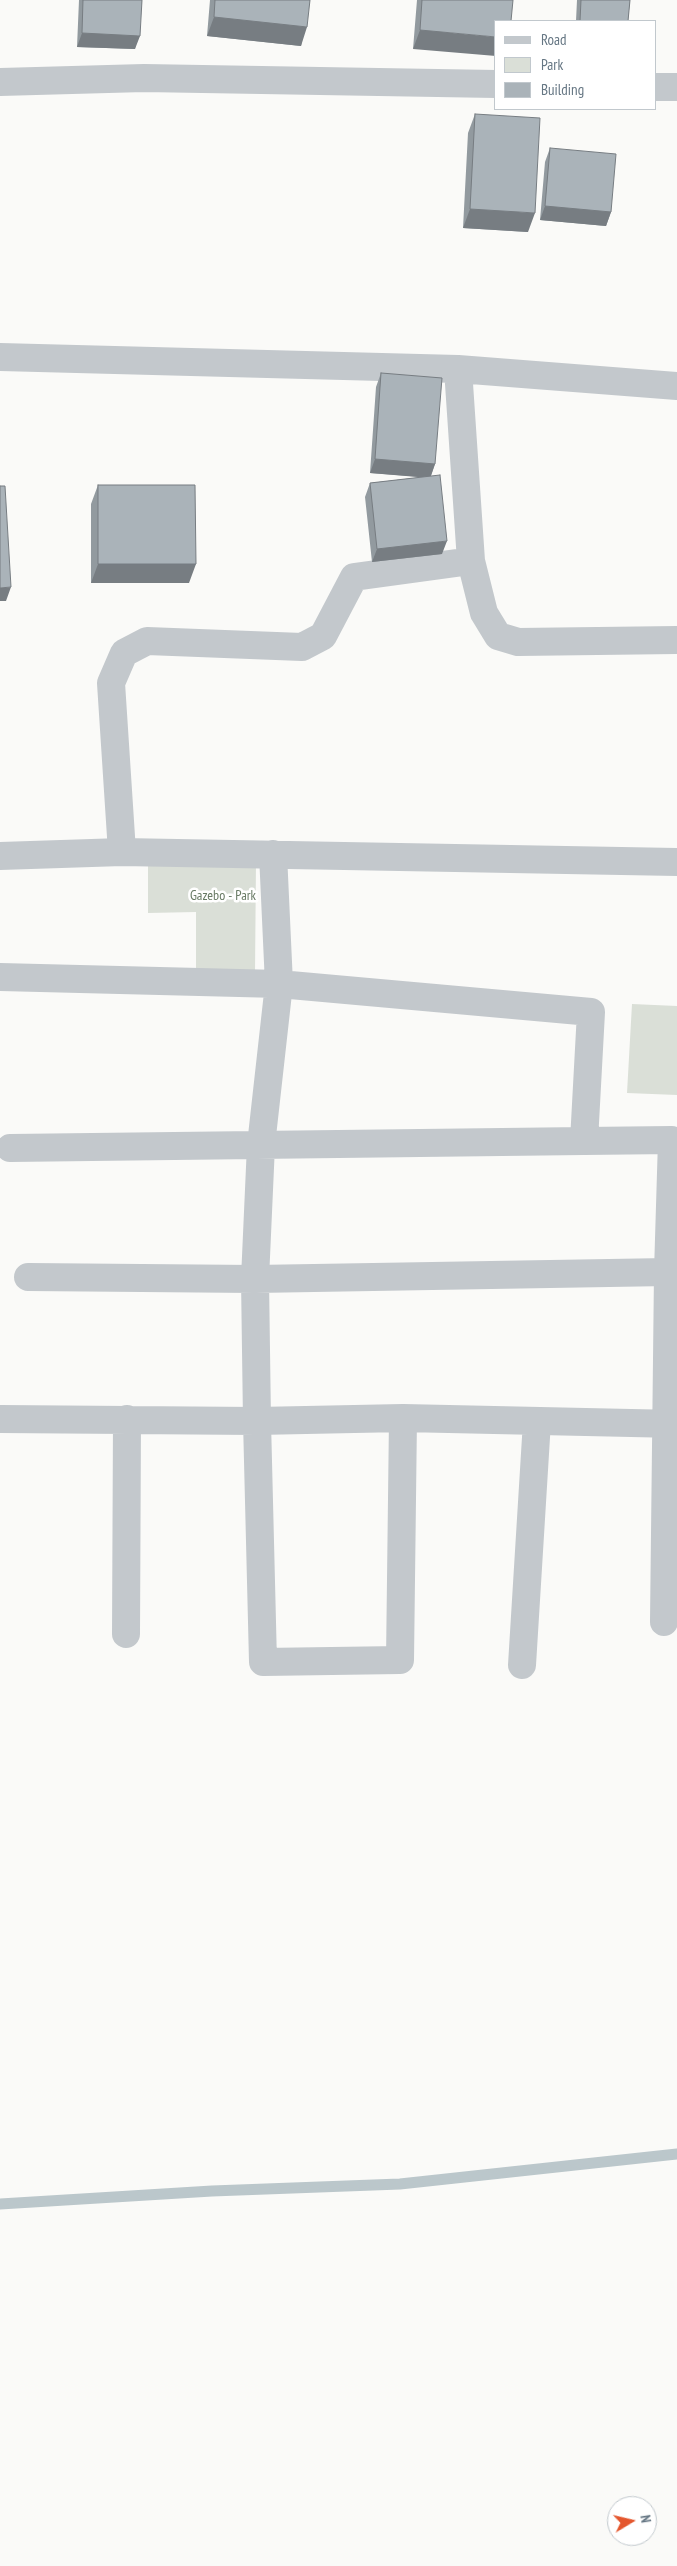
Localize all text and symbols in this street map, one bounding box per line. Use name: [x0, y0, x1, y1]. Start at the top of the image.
legend: [494, 20, 657, 110]
text: Road: [541, 30, 567, 49]
text: Park: [541, 55, 563, 74]
text: Building: [541, 80, 584, 99]
park label: Gazebo - Park: [190, 888, 256, 904]
north arrow: [607, 2496, 657, 2546]
text: N: [636, 2514, 655, 2524]

